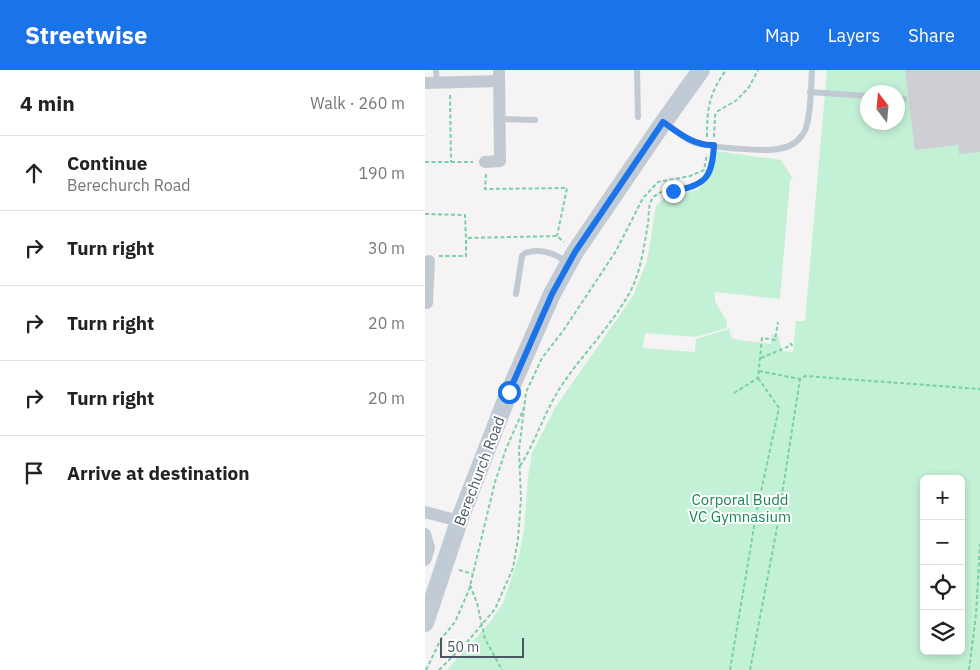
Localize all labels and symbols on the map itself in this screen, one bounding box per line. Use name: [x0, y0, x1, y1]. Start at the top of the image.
north arrow: [860, 85, 905, 130]
route end: [662, 180, 685, 203]
route start: [498, 381, 521, 404]
street label: Berechurch Road: [449, 414, 509, 528]
park label: Corporal Budd VC Gymnasium: [689, 490, 791, 526]
scale bar: [440, 635, 524, 658]

